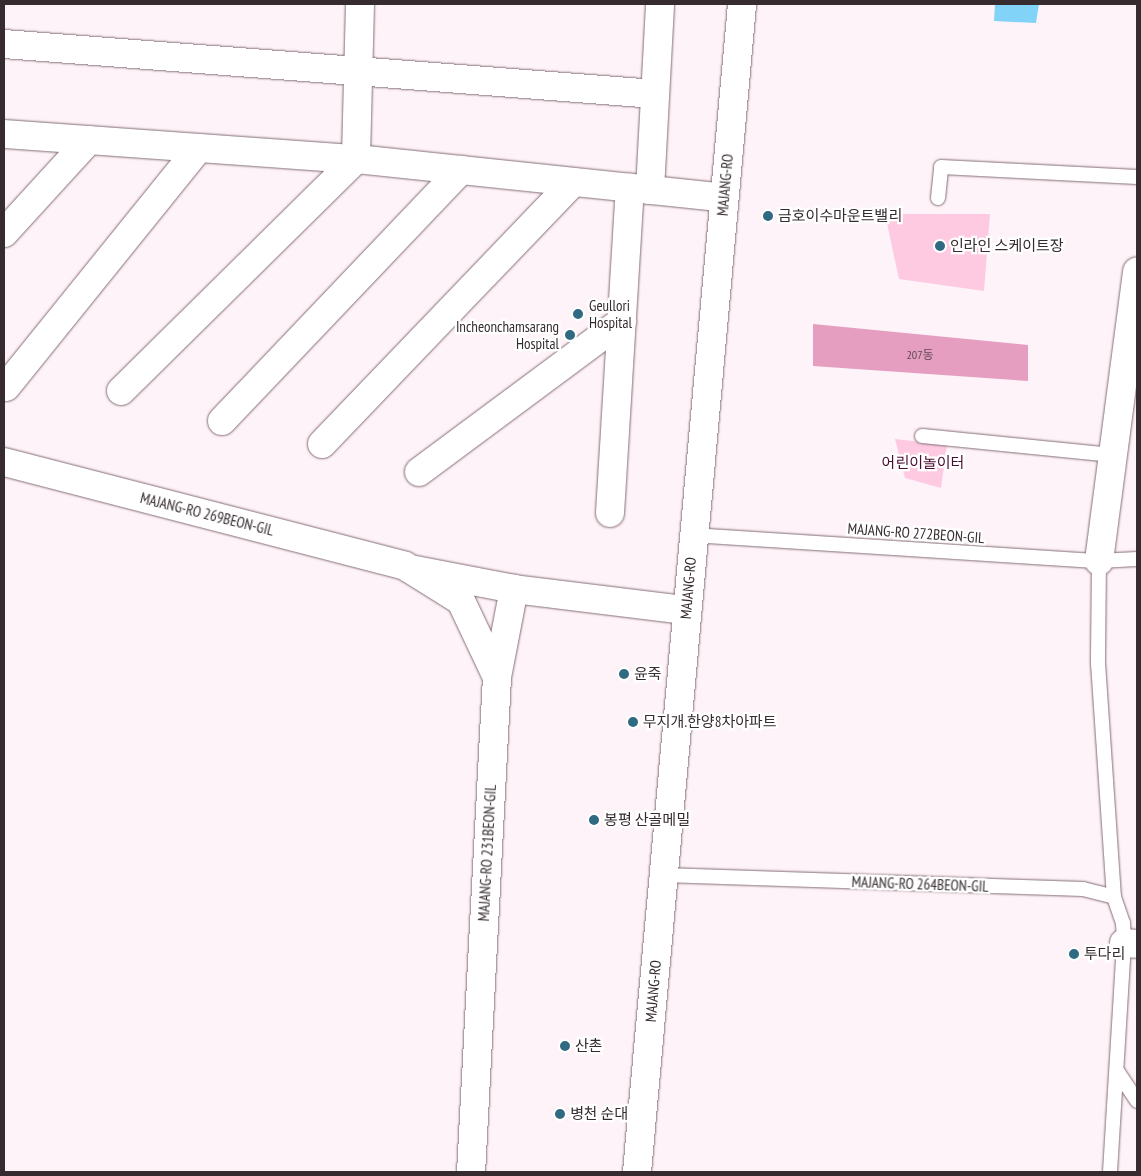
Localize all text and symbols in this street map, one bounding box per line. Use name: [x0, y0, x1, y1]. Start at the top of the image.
street label: MAJANG-RO: [713, 153, 737, 217]
place label: 금호이수마운트밸리: [778, 207, 902, 225]
marker: 금호이수마운트밸리: [762, 210, 774, 222]
place label: 인라인 스케이트장: [950, 237, 1064, 255]
marker: 인라인 스케이트장: [934, 240, 946, 252]
place label: Geullori Hospital: [589, 296, 632, 331]
marker: Geullori Hospital: [571, 307, 585, 321]
place label: Incheonchamsarang Hospital: [456, 317, 559, 352]
marker: Incheonchamsarang Hospital: [563, 328, 577, 342]
house number: 207동: [906, 348, 934, 362]
park label: 어린이놀이터: [882, 454, 964, 472]
street label: MAJANG-RO 269BEON-GIL: [138, 489, 276, 539]
street label: MAJANG-RO 272BEON-GIL: [847, 519, 985, 547]
street label: MAJANG-RO: [676, 556, 700, 620]
place label: 윤죽: [634, 665, 662, 683]
marker: 윤죽: [618, 668, 630, 680]
place label: 무지개.한양8차아파트: [643, 713, 777, 731]
marker: 무지개.한양8차아파트: [627, 716, 639, 728]
street label: MAJANG-RO 231BEON-GIL: [474, 784, 500, 922]
place label: 봉평 산골메밀: [604, 811, 690, 829]
marker: 봉평 산골메밀: [588, 814, 600, 826]
street label: MAJANG-RO 264BEON-GIL: [851, 873, 989, 895]
place label: 투다리: [1084, 945, 1125, 963]
marker: 투다리: [1068, 948, 1080, 960]
street label: MAJANG-RO: [641, 959, 665, 1023]
place label: 산촌: [575, 1037, 603, 1055]
marker: 산촌: [559, 1040, 571, 1052]
place label: 병천 순대: [570, 1105, 628, 1123]
marker: 병천 순대: [554, 1108, 566, 1120]

